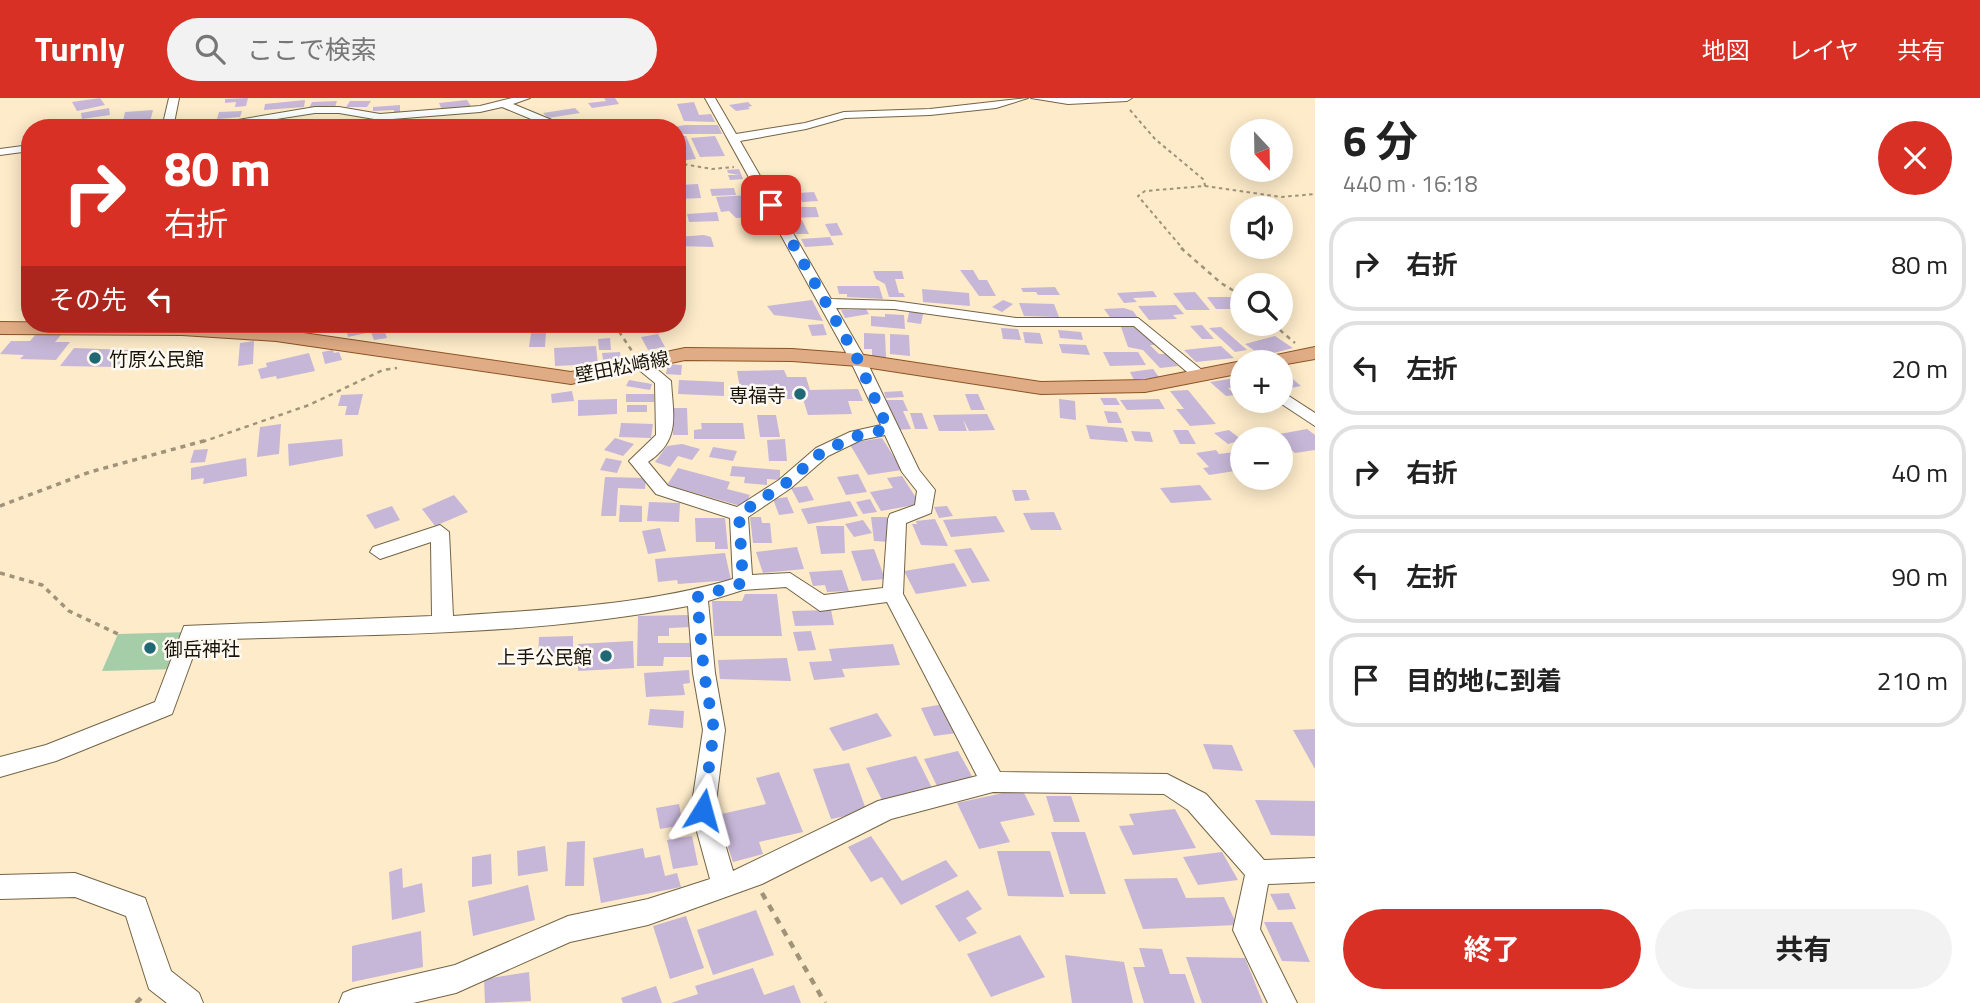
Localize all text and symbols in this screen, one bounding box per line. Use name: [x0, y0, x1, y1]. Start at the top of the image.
search box: [167, 18, 657, 81]
text: Turnly: [35, 24, 125, 74]
icon: search: [191, 30, 229, 68]
text: ここで検索: [247, 30, 377, 69]
text: 地図: [1702, 32, 1750, 68]
text: レイヤ: [1788, 32, 1859, 68]
text: 共有: [1897, 32, 1945, 68]
text: 6 分: [1343, 108, 1418, 172]
north arrow: [1230, 119, 1293, 182]
map controls: [1230, 119, 1293, 490]
button: close: [1878, 121, 1952, 195]
text: 80 m: [164, 130, 271, 205]
icon: right: [49, 147, 140, 238]
text: 440 m · 16:18: [1343, 166, 1478, 201]
pin: [741, 175, 801, 235]
icon: arrive: [752, 186, 790, 224]
button: sound: [1230, 196, 1293, 259]
text: 右折: [164, 199, 228, 247]
icon: right: [1347, 245, 1385, 283]
text: 右折: [1406, 245, 1458, 284]
text: 80 m: [1891, 245, 1948, 284]
button: search: [1230, 273, 1293, 336]
text: その先: [49, 280, 127, 319]
icon: left: [141, 280, 179, 318]
street label: 壁田松崎線: [573, 343, 671, 389]
place label: 竹原公民館: [109, 344, 204, 373]
icon: left: [1347, 349, 1385, 387]
text: 左折: [1406, 349, 1458, 388]
text: 20 m: [1891, 349, 1948, 388]
marker: 竹原公民館: [87, 350, 103, 366]
button: +: [1230, 350, 1293, 413]
place label: 専福寺: [729, 380, 786, 409]
marker: 専福寺: [792, 386, 808, 402]
button: −: [1230, 427, 1293, 490]
icon: right: [1347, 453, 1385, 491]
text: 右折: [1406, 453, 1458, 492]
text: 40 m: [1891, 453, 1948, 492]
icon: left: [1347, 557, 1385, 595]
text: 左折: [1406, 557, 1458, 596]
text: 90 m: [1891, 557, 1948, 596]
place label: 御岳神社: [164, 634, 240, 663]
marker: 御岳神社: [142, 640, 158, 656]
place label: 上手公民館: [497, 642, 592, 671]
marker: 上手公民館: [598, 648, 614, 664]
icon: arrive: [1347, 661, 1385, 699]
text: 目的地に到着: [1406, 661, 1562, 700]
text: 210 m: [1877, 661, 1948, 700]
position arrow: [666, 773, 740, 847]
button: 終了: [1343, 909, 1641, 989]
button: 共有: [1655, 909, 1952, 989]

